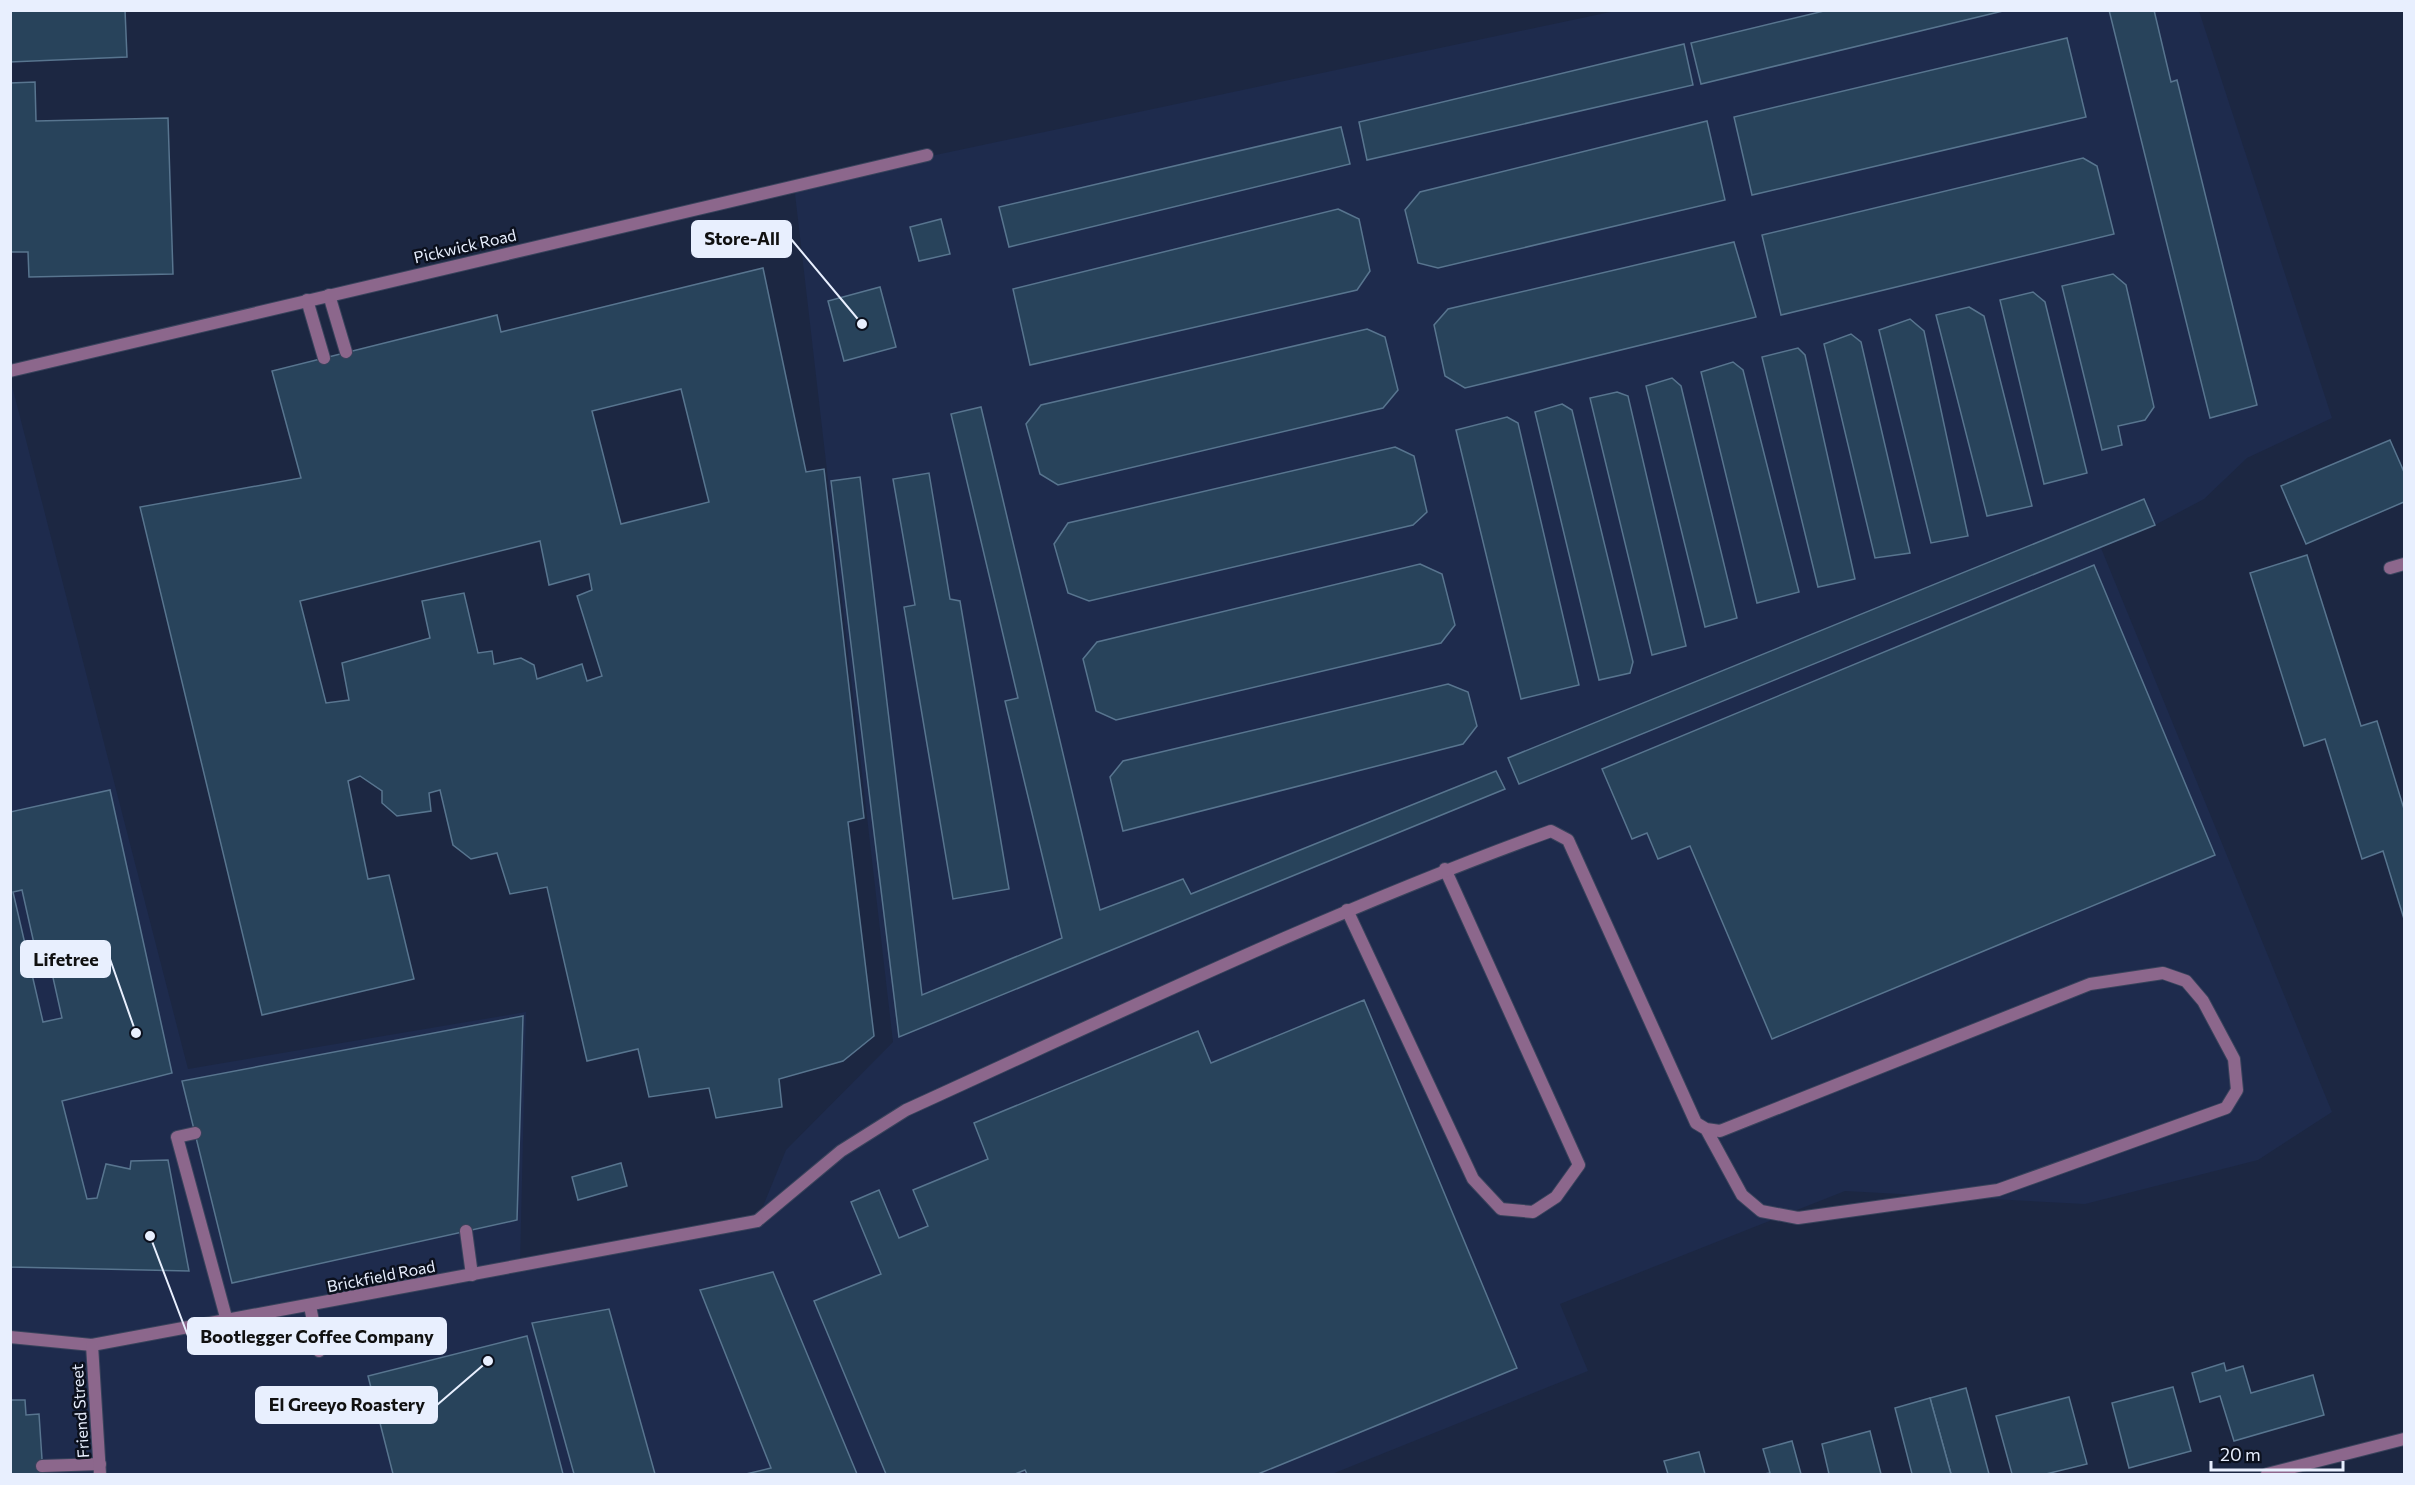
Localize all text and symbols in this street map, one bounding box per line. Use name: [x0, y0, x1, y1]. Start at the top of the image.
callout: Store-All: [692, 221, 791, 257]
street label: Pickwick Road: [412, 224, 518, 267]
text: Store-All: [704, 227, 780, 249]
callout: Lifetree: [21, 941, 110, 977]
text: Lifetree: [33, 948, 99, 970]
street label: Brickfield Road: [325, 1256, 437, 1295]
callout: Bootlegger Coffee Company: [188, 1318, 446, 1354]
text: Bootlegger Coffee Company: [200, 1325, 434, 1347]
street label: Friend Street: [67, 1363, 92, 1459]
callout: El Greeyo Roastery: [256, 1387, 437, 1423]
text: El Greeyo Roastery: [269, 1393, 425, 1415]
scale bar: [2211, 1434, 2343, 1472]
text: 20 m: [2220, 1443, 2261, 1465]

